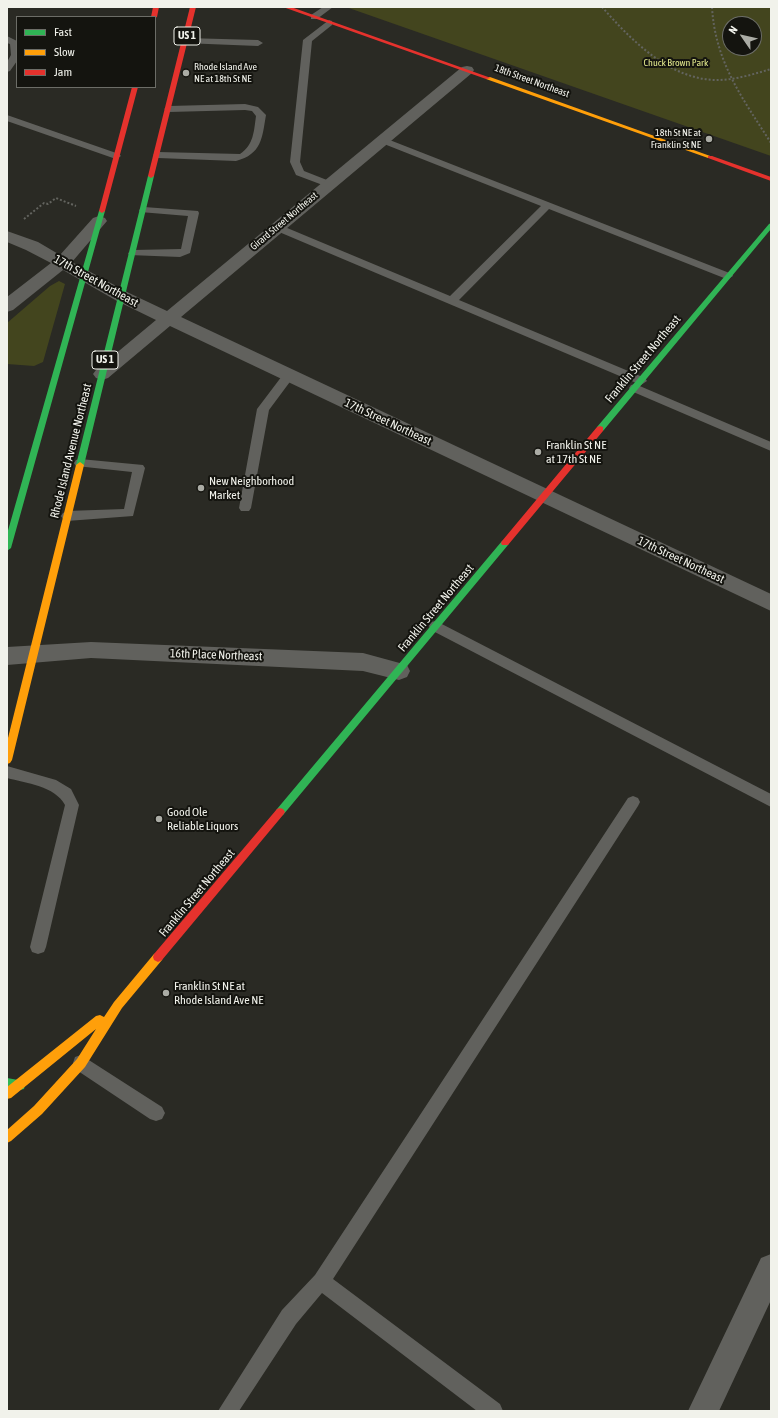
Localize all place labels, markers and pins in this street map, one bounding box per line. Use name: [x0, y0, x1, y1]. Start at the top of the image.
place label: Rhode Island Ave NE at 18th St NE: [194, 61, 257, 84]
marker: Rhode Island Ave NE at 18th St NE: [181, 68, 191, 78]
place label: 18th St NE at Franklin St NE: [651, 127, 701, 150]
marker: 18th St NE at Franklin St NE: [704, 134, 714, 144]
place label: Franklin St NE at 17th St NE: [546, 438, 606, 466]
marker: Franklin St NE at 17th St NE: [533, 447, 543, 457]
place label: New Neighborhood Market: [209, 474, 294, 502]
marker: New Neighborhood Market: [196, 483, 206, 493]
place label: Good Ole Reliable Liquors: [167, 805, 238, 833]
marker: Good Ole Reliable Liquors: [154, 814, 164, 824]
place label: Franklin St NE at Rhode Island Ave NE: [174, 979, 263, 1007]
marker: Franklin St NE at Rhode Island Ave NE: [161, 988, 171, 998]

